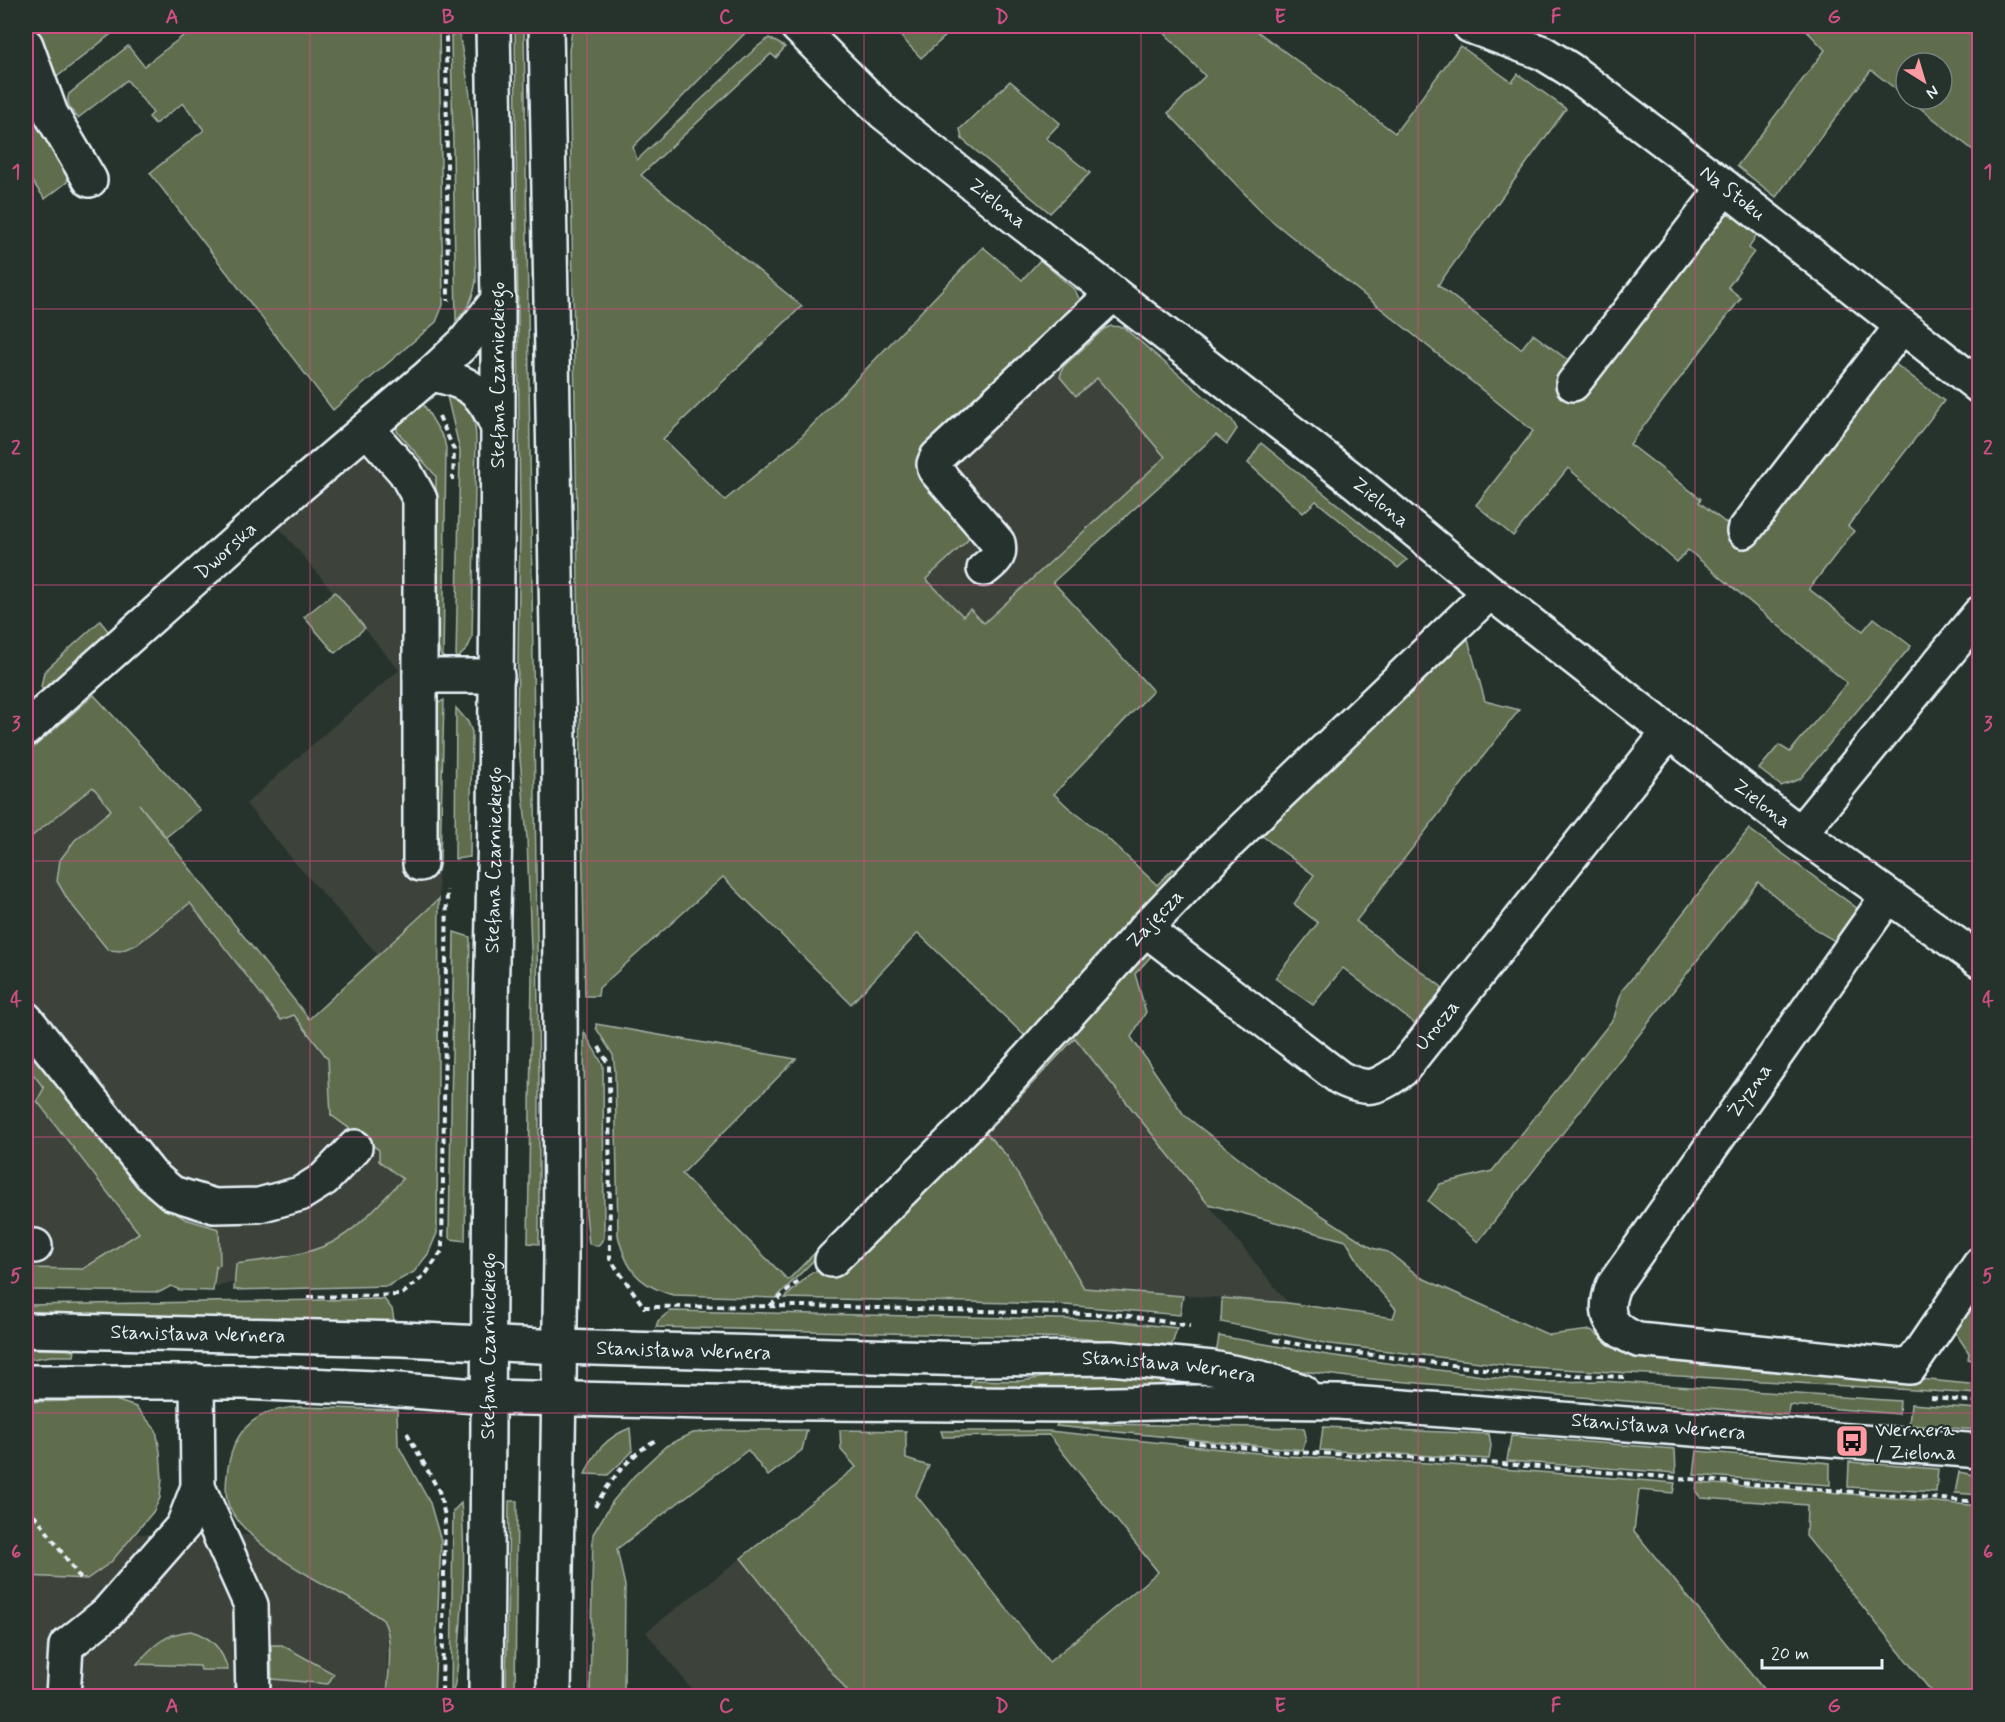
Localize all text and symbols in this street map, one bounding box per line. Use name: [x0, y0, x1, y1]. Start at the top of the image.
text: A: [165, 4, 179, 31]
text: B: [442, 4, 455, 31]
text: C: [719, 4, 734, 31]
text: D: [995, 4, 1009, 31]
text: E: [1274, 4, 1286, 31]
text: F: [1551, 4, 1562, 31]
text: G: [1827, 4, 1841, 31]
north arrow: [1894, 51, 1954, 111]
text: N: [1922, 80, 1943, 103]
text: 1: [12, 159, 20, 186]
street label: Na Stoku: [1694, 159, 1771, 228]
text: 1: [1984, 159, 1992, 186]
street label: Zielona: [963, 172, 1032, 235]
street label: Stefana Czarnieckiego: [485, 282, 514, 468]
text: 2: [11, 435, 21, 462]
text: 2: [1983, 435, 1993, 462]
street label: Zielona: [1346, 471, 1415, 534]
street label: Dworska: [189, 516, 263, 586]
text: 3: [11, 711, 21, 738]
text: 3: [1983, 711, 1993, 738]
street label: Stefana Czarnieckiego: [479, 767, 511, 954]
street label: Zielona: [1727, 772, 1797, 835]
street label: Zajęcza: [1120, 883, 1190, 954]
text: 4: [10, 987, 22, 1014]
text: 4: [1982, 987, 1994, 1014]
street label: Urocza: [1409, 994, 1466, 1057]
street label: Żyzna: [1721, 1058, 1779, 1124]
street label: Stefana Czarnieckiego: [474, 1253, 505, 1439]
text: 5: [10, 1263, 22, 1290]
text: 5: [1982, 1263, 1994, 1290]
street label: Stanisława Wernera: [110, 1319, 286, 1350]
street label: Stanisława Wernera: [596, 1335, 772, 1367]
street label: Stanisława Wernera: [1082, 1345, 1258, 1390]
street label: Stanisława Wernera: [1570, 1406, 1747, 1447]
place label: Wernera / Zielona: [1875, 1417, 1956, 1467]
bus stop icon: Wernera / Zielona: [1834, 1423, 1870, 1459]
text: 6: [11, 1539, 21, 1566]
text: 6: [1983, 1539, 1993, 1566]
scale bar: [1762, 1632, 1882, 1670]
text: 20 m: [1771, 1642, 1809, 1666]
text: A: [165, 1693, 179, 1720]
text: B: [442, 1693, 455, 1720]
text: C: [719, 1693, 734, 1720]
text: D: [995, 1693, 1009, 1720]
text: E: [1274, 1693, 1286, 1720]
text: F: [1551, 1693, 1562, 1720]
text: G: [1827, 1693, 1841, 1720]

